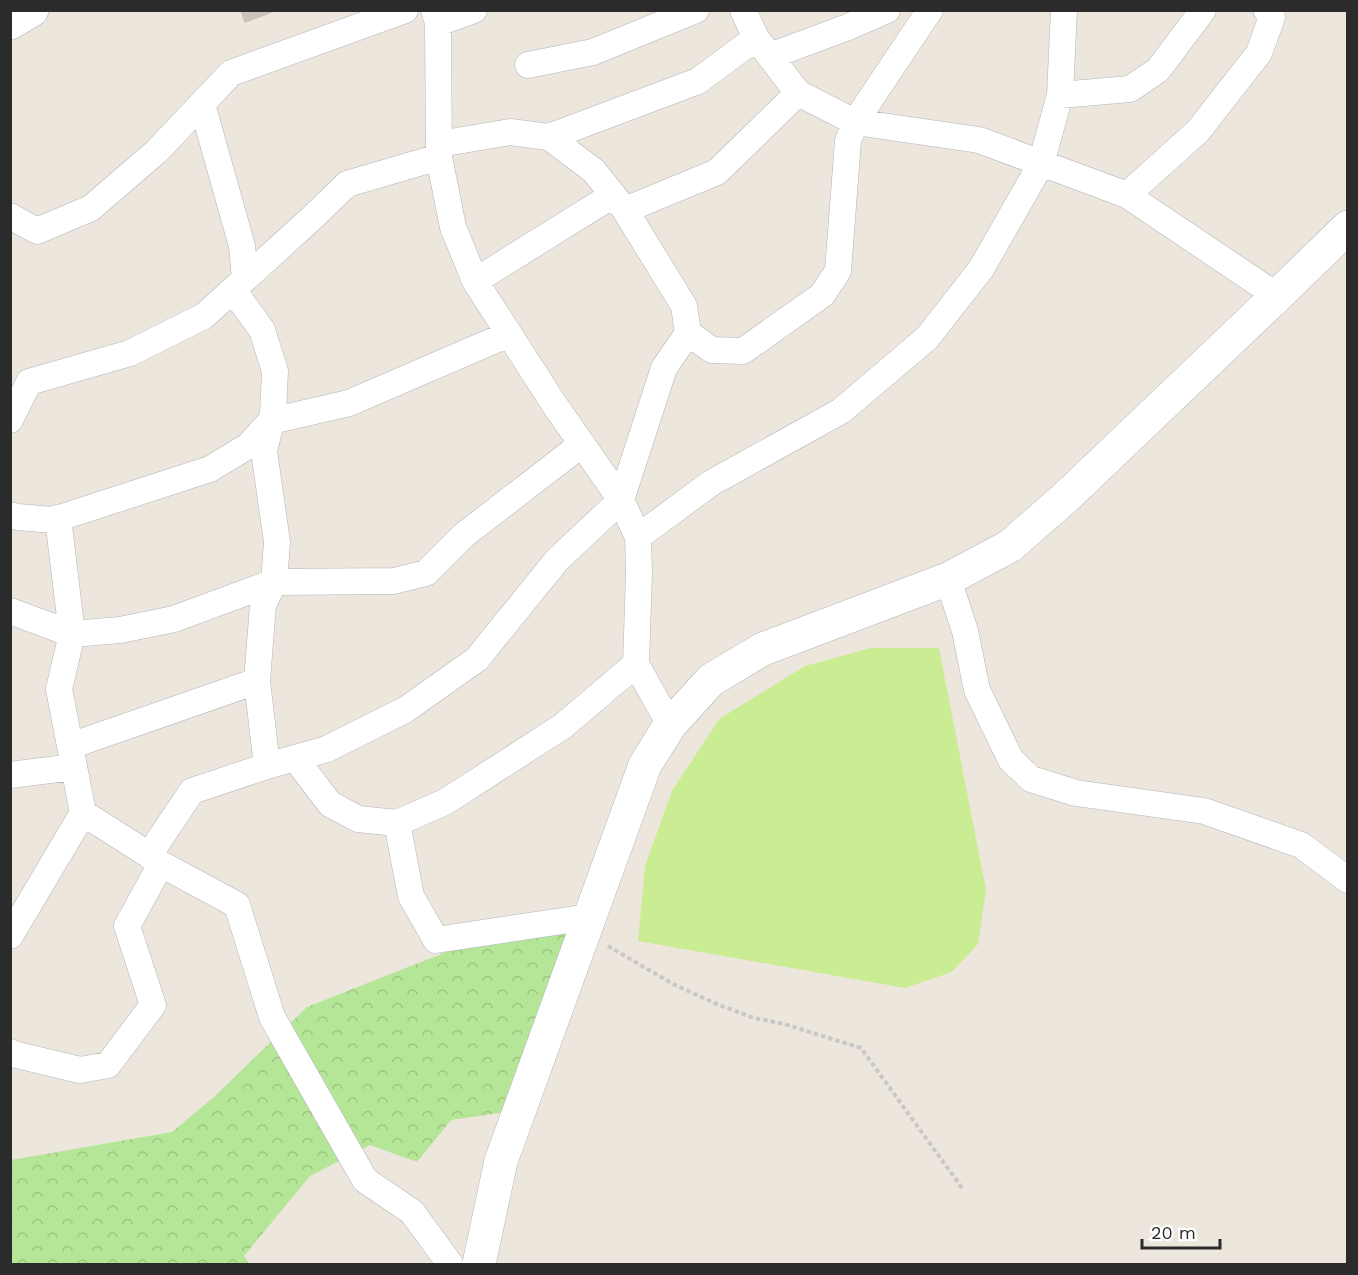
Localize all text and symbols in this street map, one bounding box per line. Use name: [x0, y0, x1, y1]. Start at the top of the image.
scale bar: [1142, 1212, 1220, 1250]
text: 20 m: [1151, 1222, 1196, 1243]

